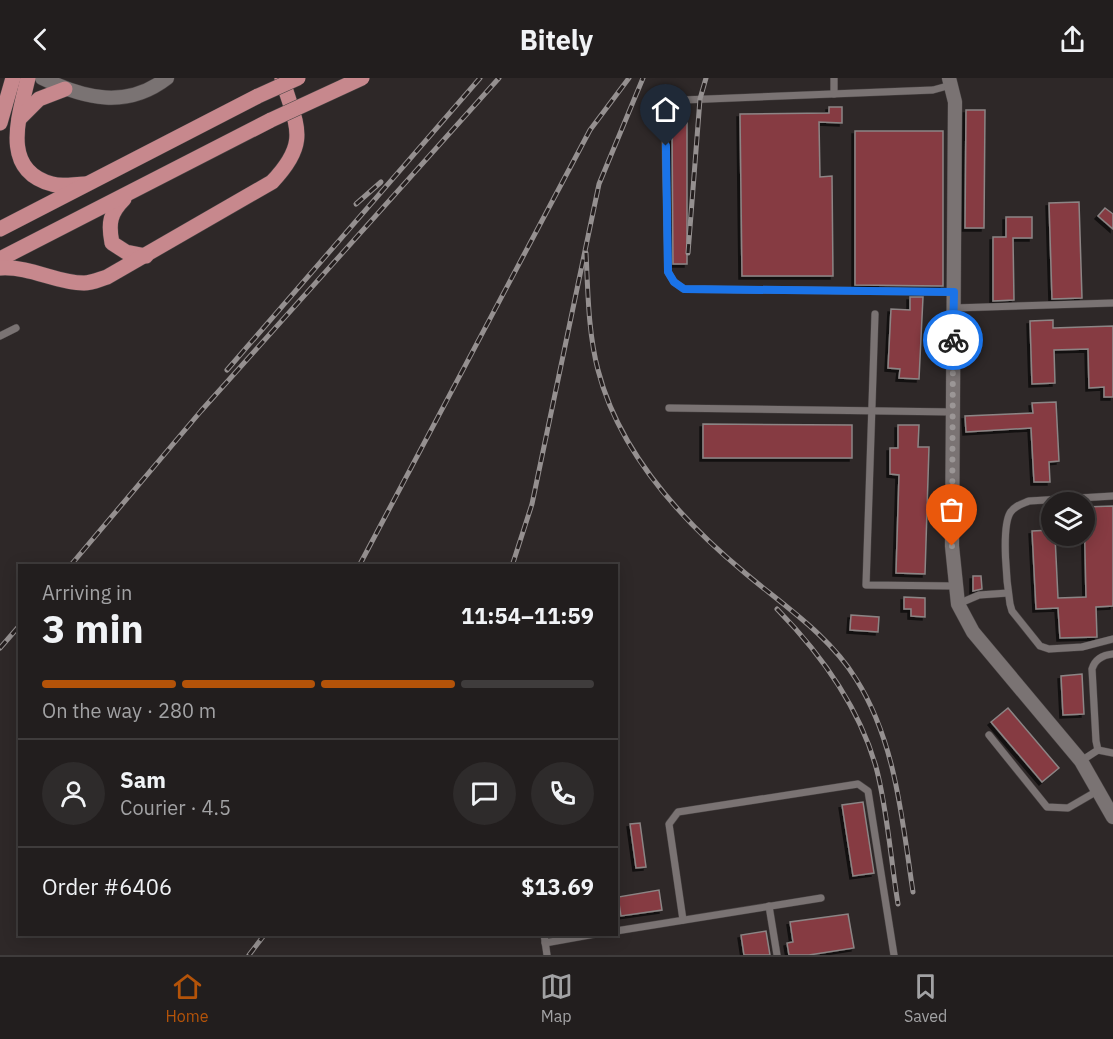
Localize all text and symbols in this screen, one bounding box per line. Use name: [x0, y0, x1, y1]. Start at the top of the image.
text: Bitely: [520, 22, 593, 57]
icon: back: [24, 23, 57, 56]
icon: share: [1056, 23, 1089, 56]
pin: [640, 84, 691, 146]
icon: home: [649, 93, 682, 126]
courier: [923, 310, 983, 370]
icon: bike: [937, 324, 970, 357]
pin: [926, 484, 977, 546]
map controls: [1041, 492, 1095, 546]
button: layers: [1041, 492, 1095, 546]
icon: bag: [935, 493, 968, 526]
text: Arriving in: [42, 579, 132, 606]
text: 11:54–11:59: [461, 601, 594, 630]
text: 3 min: [42, 603, 144, 654]
text: On the way · 280 m: [42, 697, 216, 724]
button: person: [42, 762, 105, 825]
button: chat: [453, 762, 516, 825]
button: phone: [531, 762, 594, 825]
text: Sam: [120, 765, 166, 794]
text: Courier · 4.5: [120, 794, 231, 821]
text: Order #6406: [42, 872, 172, 901]
text: $13.69: [521, 872, 594, 901]
tab: Home: [166, 970, 209, 1026]
tab: Map: [540, 970, 573, 1026]
tab: Saved: [904, 970, 947, 1026]

